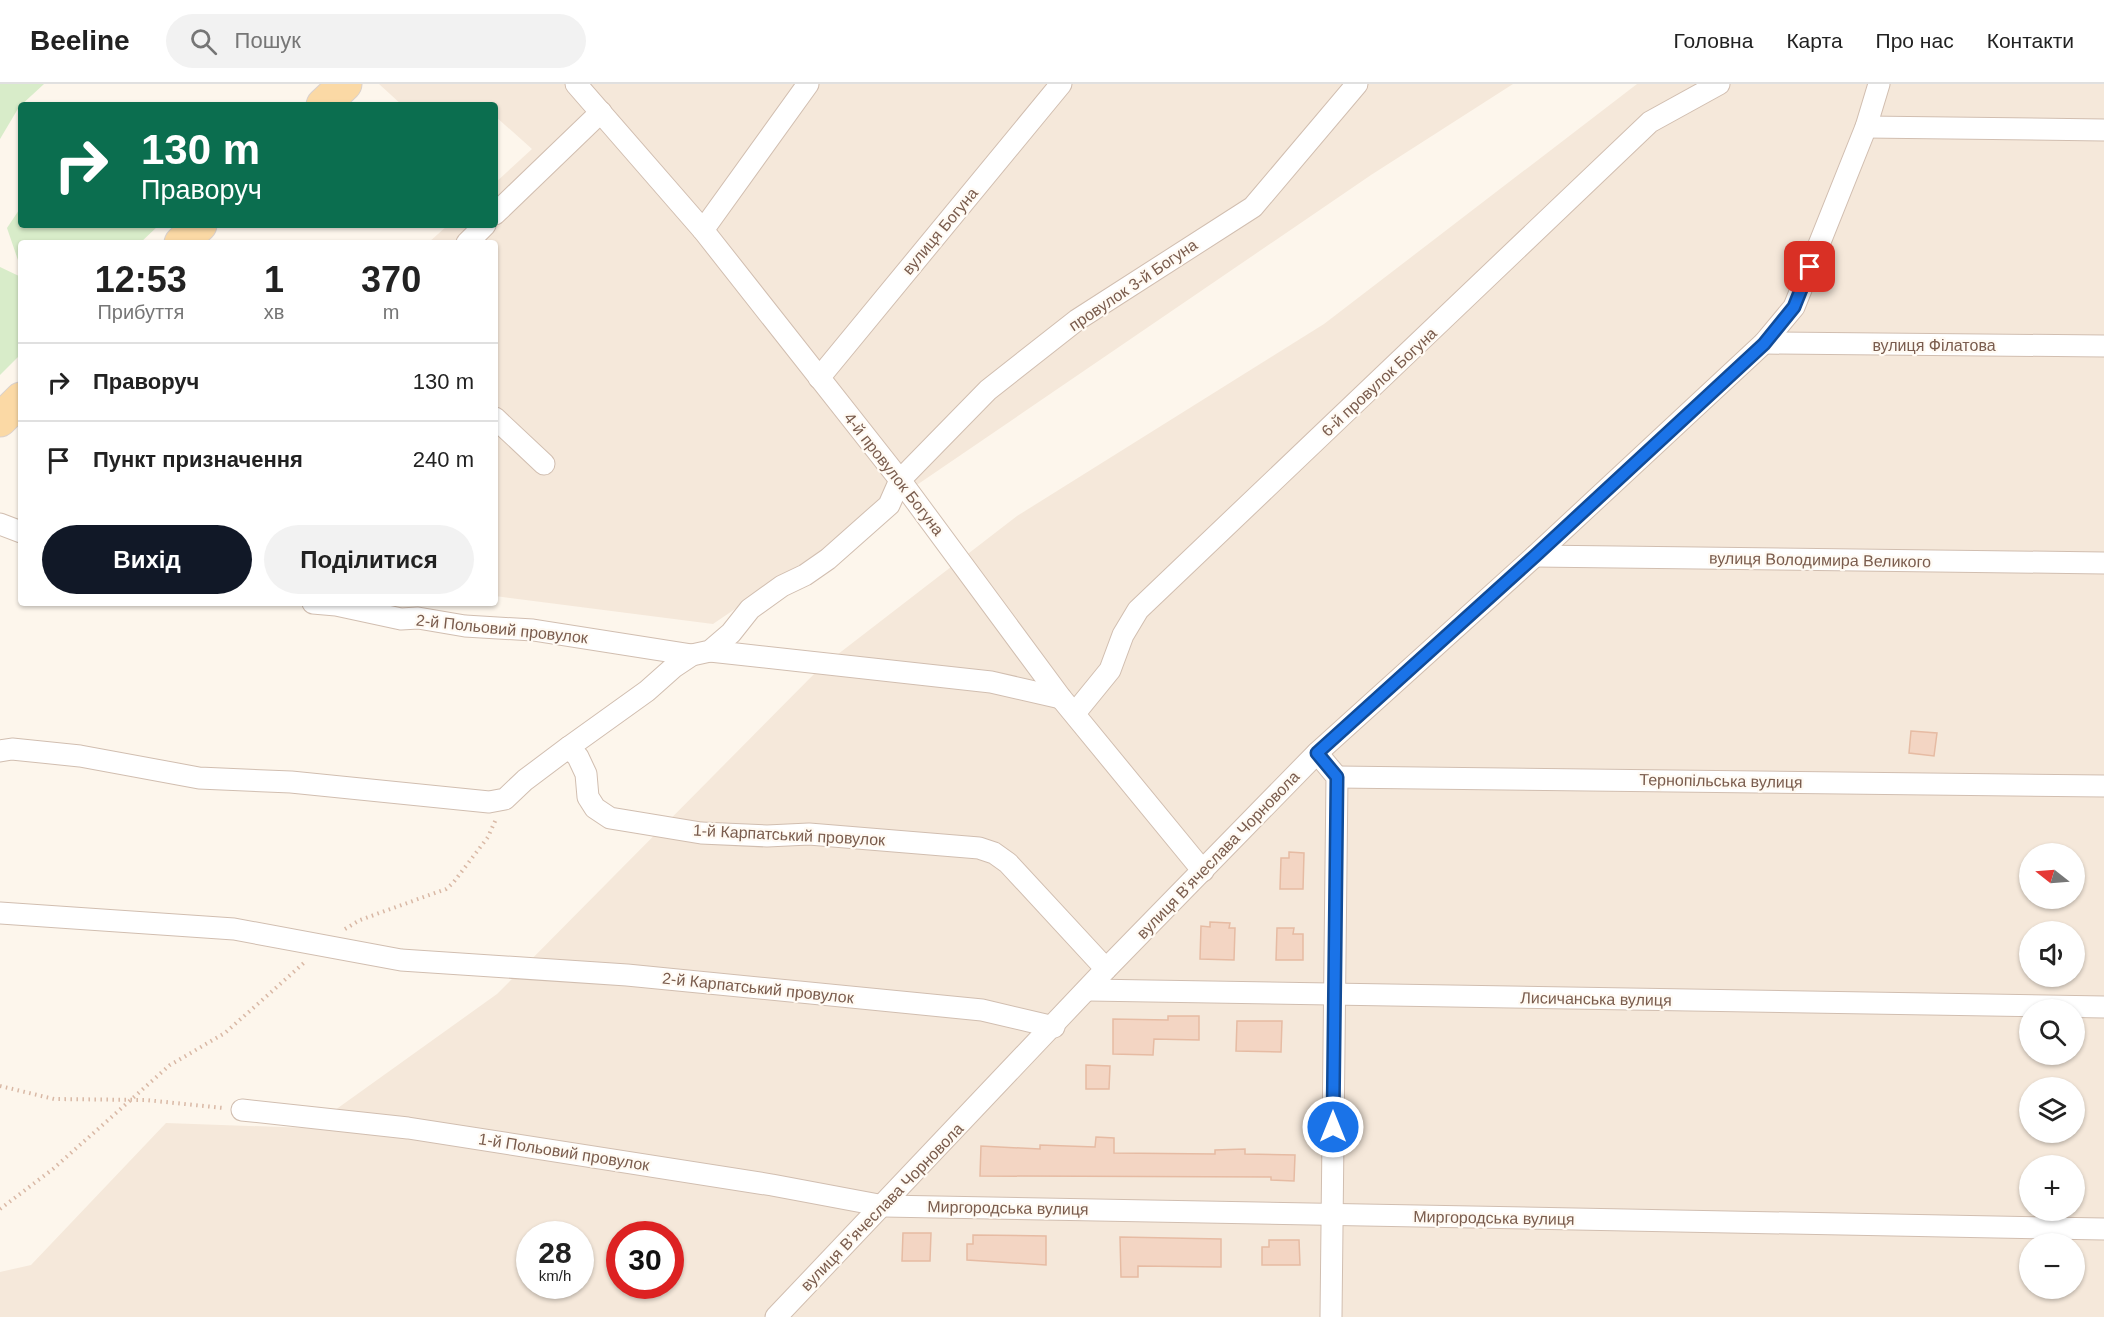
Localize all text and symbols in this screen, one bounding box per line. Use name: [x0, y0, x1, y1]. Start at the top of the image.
search box: [166, 14, 586, 68]
text: Beeline: [30, 25, 130, 56]
icon: search: [187, 25, 220, 58]
text: Пошук: [235, 28, 301, 53]
text: Головна: [1674, 29, 1753, 52]
text: Карта: [1786, 29, 1843, 52]
text: Про нас: [1876, 29, 1954, 52]
text: Контакти: [1987, 29, 2074, 52]
icon: right: [42, 126, 120, 204]
text: 130 m: [141, 126, 260, 173]
text: Праворуч: [141, 175, 262, 205]
street label: вулиця Богуна: [899, 184, 981, 278]
street label: провулок 3-й Богуна: [1066, 236, 1200, 334]
pin: [1784, 241, 1835, 292]
icon: arrive: [1793, 250, 1826, 283]
text: 12:53: [95, 259, 187, 300]
text: 1: [264, 259, 284, 300]
text: 370: [361, 259, 421, 300]
text: Прибуття: [97, 301, 184, 323]
text: хв: [264, 301, 284, 323]
text: m: [383, 301, 399, 323]
street label: 6-й провулок Богуна: [1318, 324, 1440, 440]
street label: вулиця Філатова: [1872, 337, 1996, 354]
icon: right: [42, 366, 75, 399]
text: Праворуч: [93, 369, 199, 394]
text: 130 m: [413, 369, 474, 394]
street label: 4-й провулок Богуна: [841, 409, 947, 539]
icon: arrive: [42, 444, 75, 477]
text: Пункт призначення: [93, 447, 303, 472]
text: 240 m: [413, 447, 474, 472]
button: Вихід: [42, 525, 252, 594]
button: Поділитися: [264, 525, 474, 594]
street label: вулиця Володимира Великого: [1709, 550, 1931, 570]
street label: 2-й Польовий провулок: [415, 612, 590, 647]
street label: вулиця Вʼячеслава Чорновола: [1134, 768, 1303, 942]
street label: Тернопільська вулиця: [1639, 771, 1803, 791]
street label: 1-й Карпатський провулок: [692, 821, 887, 849]
north arrow: [2019, 843, 2085, 909]
map controls: [2019, 843, 2085, 1299]
button: sound: [2019, 921, 2085, 987]
street label: 2-й Карпатський провулок: [661, 969, 856, 1007]
street label: Лисичанська вулиця: [1520, 989, 1672, 1009]
button: search: [2019, 999, 2085, 1065]
button: layers: [2019, 1077, 2085, 1143]
position arrow: [1301, 1095, 1365, 1159]
street label: вулиця Вʼячеслава Чорновола: [798, 1120, 967, 1294]
street label: 1-й Польовий провулок: [477, 1130, 652, 1174]
button: +: [2019, 1155, 2085, 1221]
street label: Миргородська вулиця: [927, 1198, 1089, 1218]
street label: Миргородська вулиця: [1413, 1208, 1575, 1228]
speed limit sign: 30: [606, 1221, 684, 1299]
button: −: [2019, 1233, 2085, 1299]
text: 28: [538, 1236, 572, 1269]
text: km/h: [539, 1267, 571, 1284]

